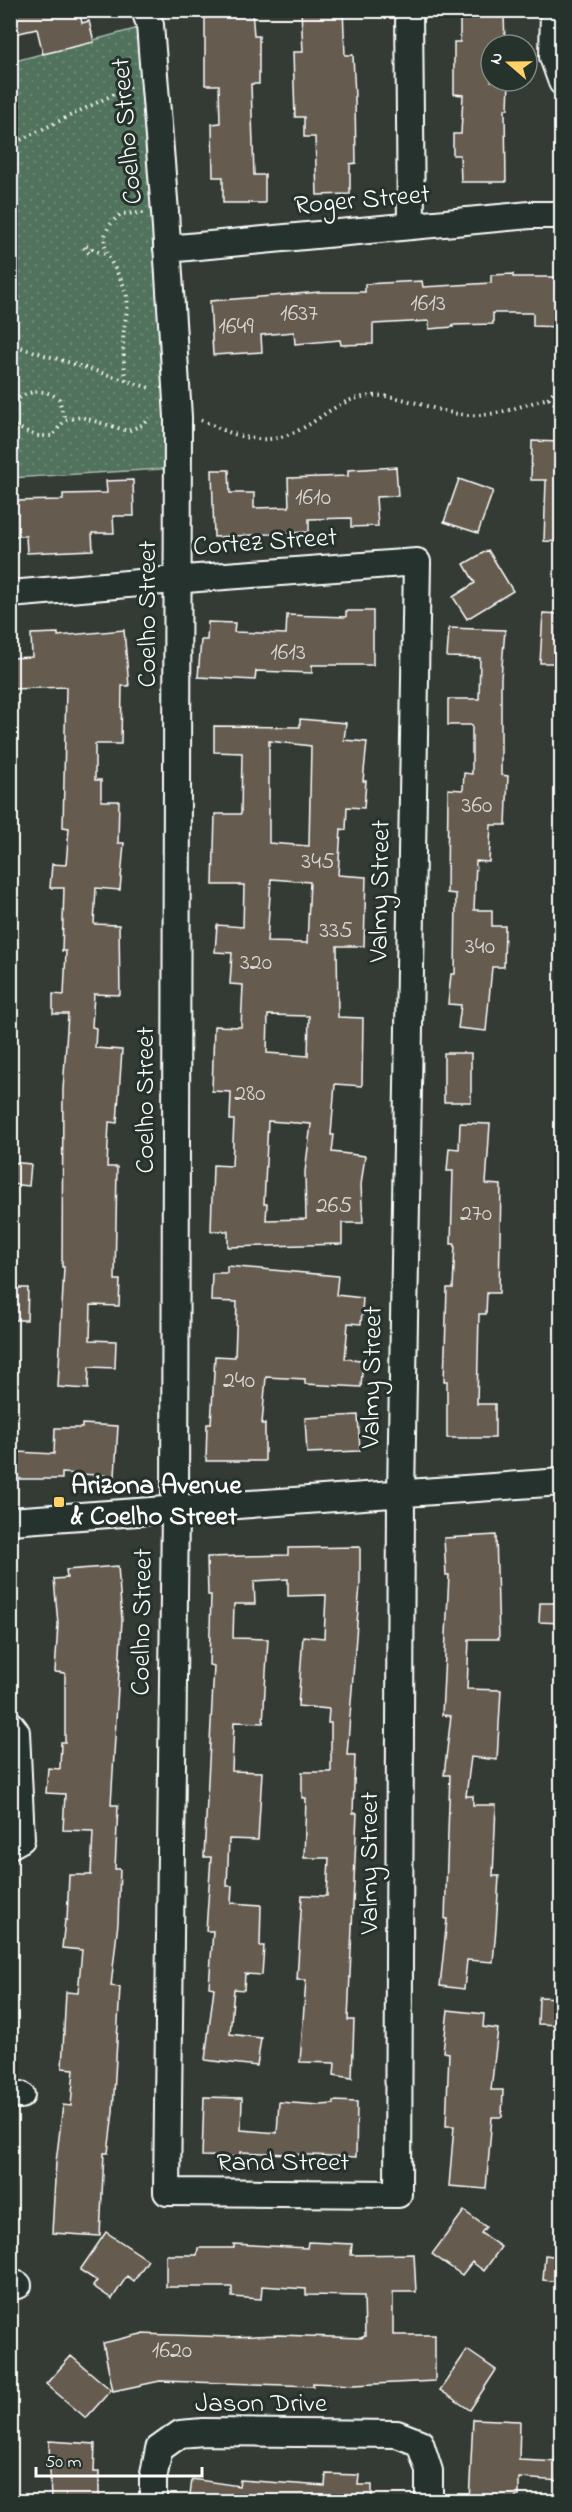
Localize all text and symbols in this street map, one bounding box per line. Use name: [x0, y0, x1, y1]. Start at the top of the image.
north arrow: [479, 33, 539, 93]
text: N: [484, 49, 510, 68]
street label: Coelho Street: [102, 56, 154, 206]
street label: Roger Street: [292, 176, 432, 226]
house number: 1613: [410, 287, 446, 322]
house number: 1637: [280, 297, 318, 332]
house number: 1649: [218, 310, 254, 345]
house number: 1610: [295, 481, 331, 516]
street label: Cortez Street: [192, 519, 338, 567]
street label: Coelho Street: [129, 540, 168, 688]
house number: 1613: [270, 636, 306, 671]
house number: 360: [462, 789, 492, 824]
street label: Valmy Street: [360, 819, 402, 964]
house number: 345: [301, 845, 335, 880]
house number: 335: [319, 914, 353, 949]
house number: 340: [465, 930, 495, 965]
house number: 320: [240, 946, 272, 981]
street label: Coelho Street: [127, 1026, 166, 1174]
house number: 280: [234, 1077, 266, 1112]
house number: 265: [316, 1189, 352, 1224]
house number: 270: [460, 1197, 492, 1232]
street label: Valmy Street: [352, 1305, 394, 1450]
house number: 240: [223, 1364, 255, 1399]
place label: Arizona Avenue & Coelho Street: [70, 1467, 242, 1537]
marker: Arizona Avenue & Coelho Street: [52, 1495, 66, 1509]
street label: Coelho Street: [122, 1548, 164, 1696]
street label: Valmy Street: [351, 1792, 390, 1935]
street label: Rand Street: [217, 2144, 349, 2183]
house number: 1620: [152, 2334, 192, 2369]
street label: Jason Drive: [195, 2385, 328, 2424]
scale bar: [36, 2440, 202, 2478]
text: 50 m: [45, 2450, 82, 2476]

